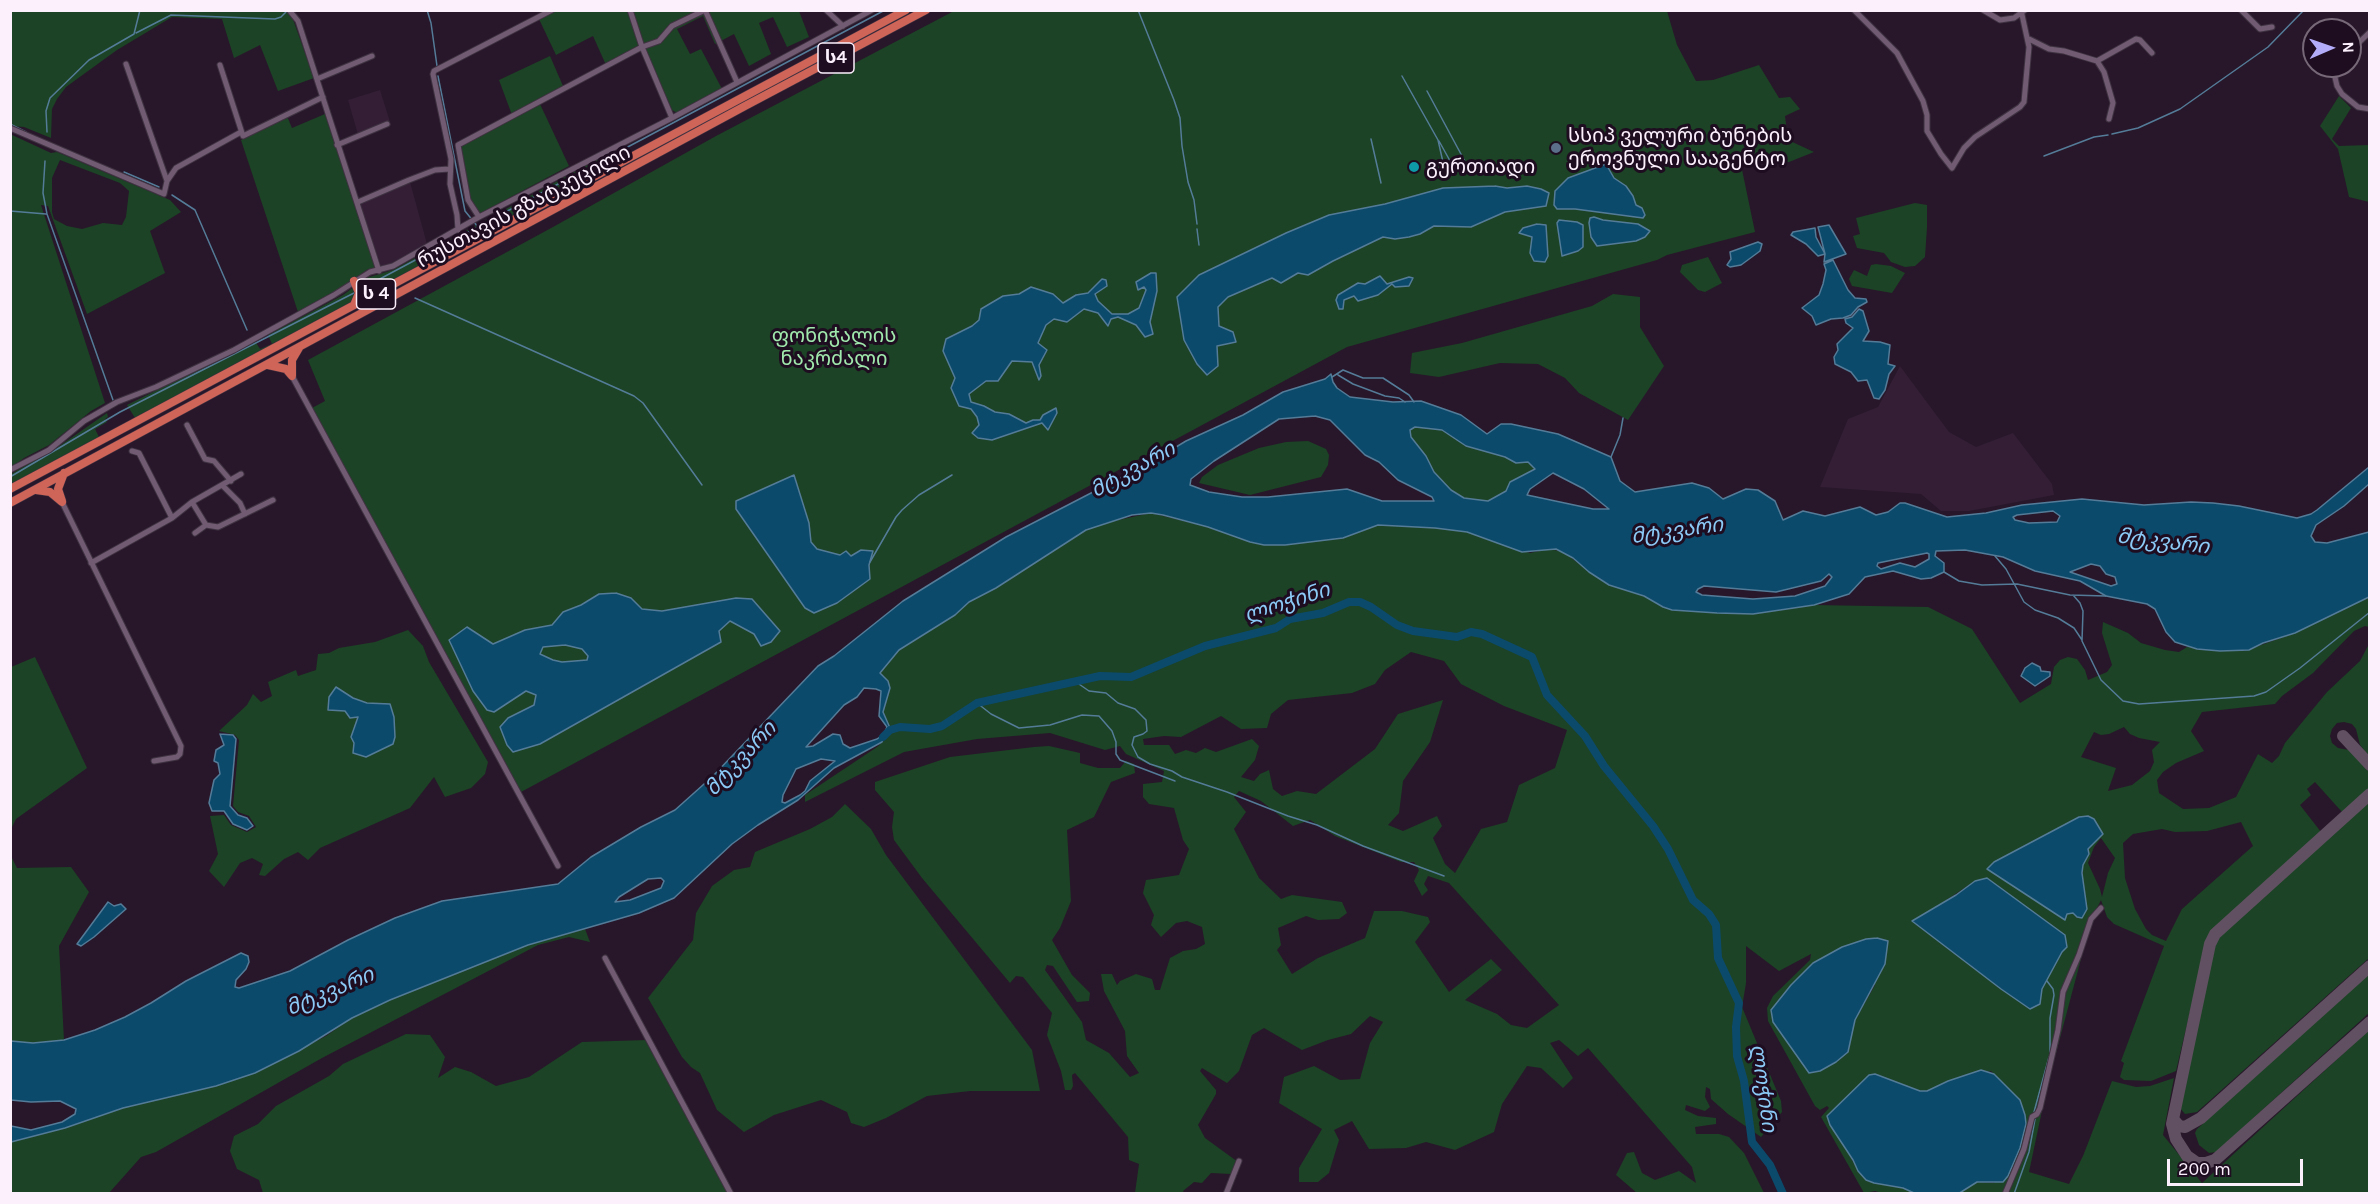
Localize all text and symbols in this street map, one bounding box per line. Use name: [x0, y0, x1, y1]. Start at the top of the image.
north arrow: [2302, 18, 2362, 78]
text: N: [2339, 41, 2358, 53]
road number: ს4: [818, 43, 854, 73]
place label: სსიპ ველური ბუნების ეროვნული სააგენტო: [1568, 124, 1792, 171]
street label: რუსთავის გზატკეცილი: [413, 140, 635, 274]
marker: სსიპ ველური ბუნების ეროვნული სააგენტო: [1549, 141, 1563, 155]
place label: გურთიადი: [1426, 155, 1535, 179]
marker: გურთიადი: [1407, 160, 1421, 174]
road number: ს 4: [356, 279, 395, 309]
park label: ფონიჭალის ნაკრძალი: [772, 324, 896, 371]
water label: მტკვარი: [1086, 437, 1180, 503]
water label: მტკვარი: [1629, 512, 1725, 550]
water label: მტკვარი: [2115, 524, 2211, 560]
water label: ლოჭინი: [1241, 577, 1333, 629]
water label: მტკვარი: [700, 717, 782, 801]
water label: მტკვარი: [282, 962, 378, 1022]
water label: ლოჭინი: [1744, 1042, 1782, 1134]
scale bar: [2170, 1147, 2306, 1185]
text: 200 m: [2178, 1158, 2231, 1180]

